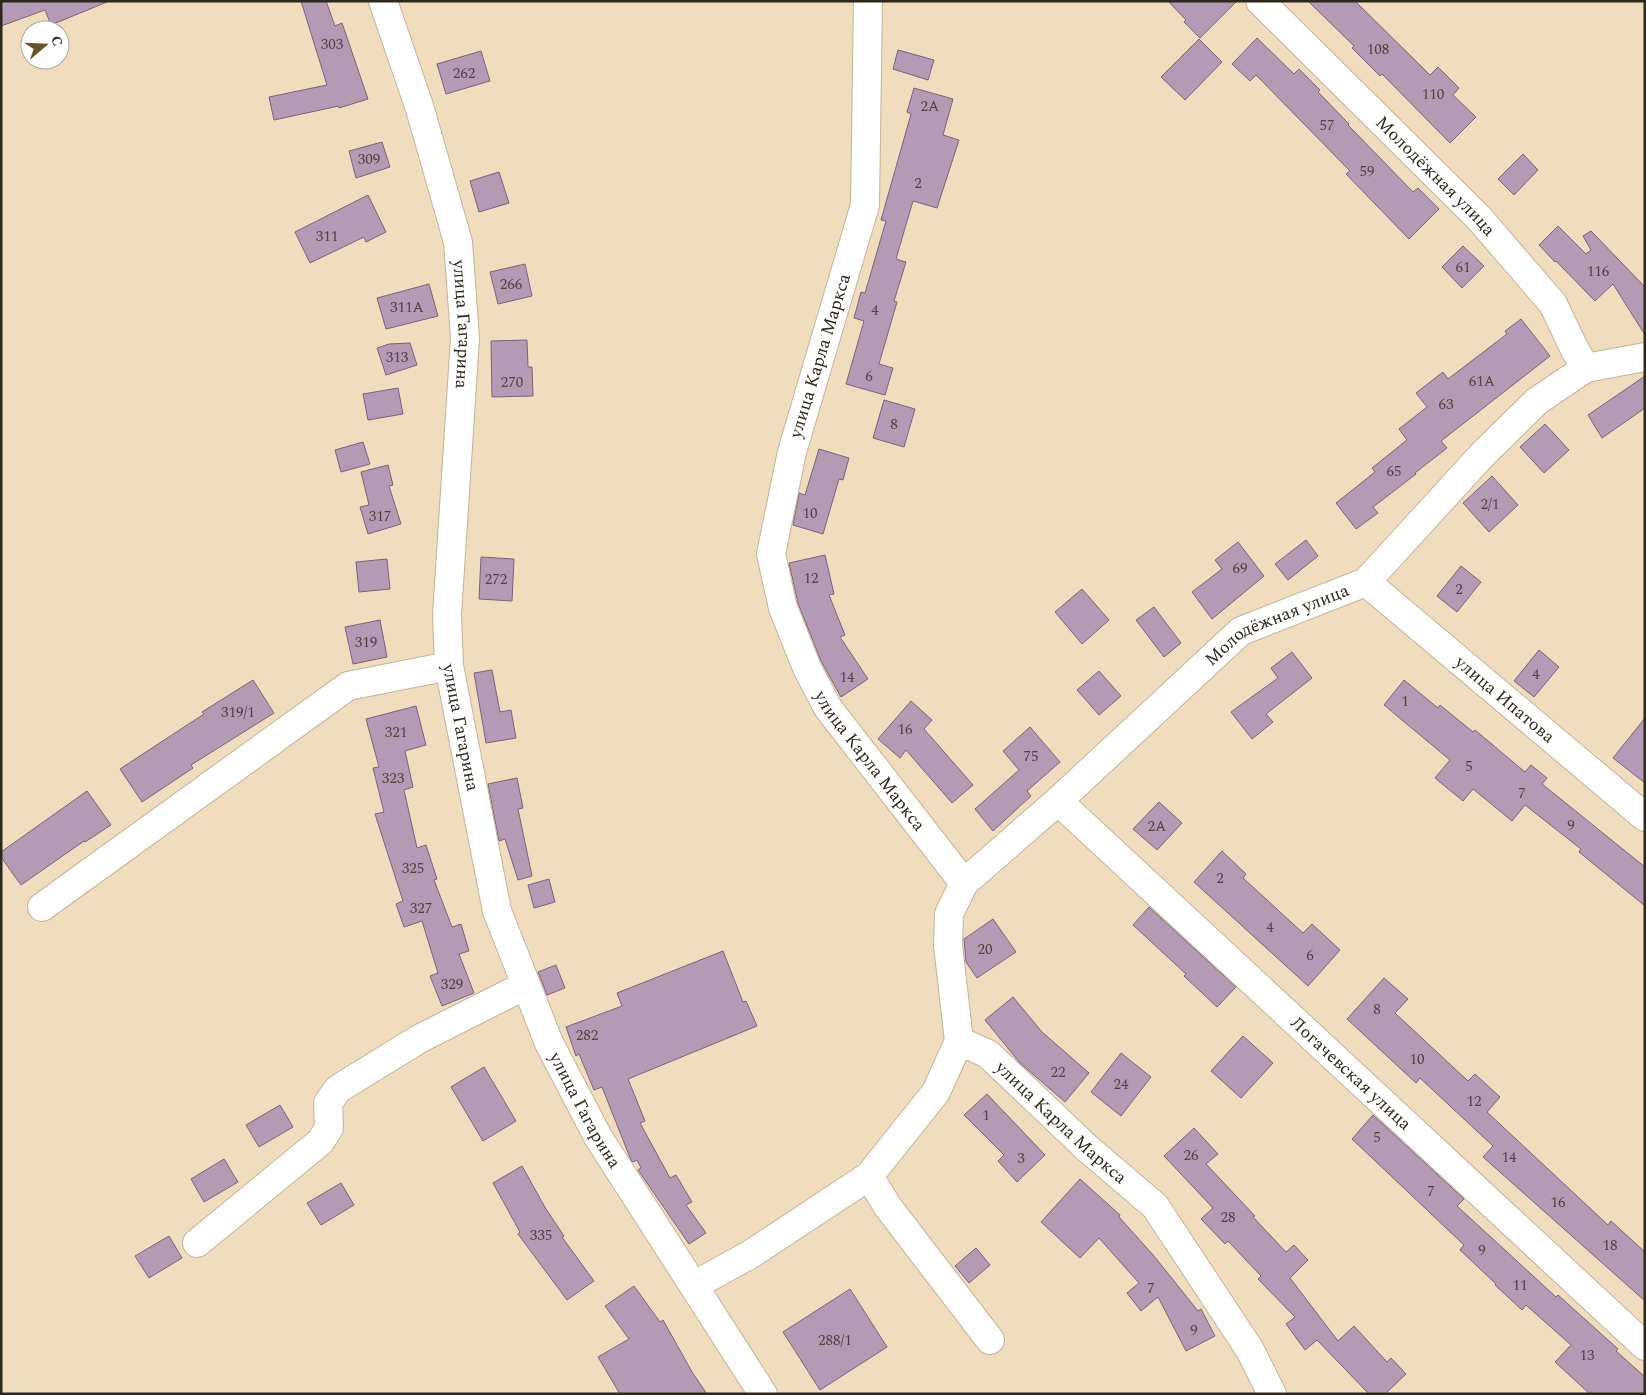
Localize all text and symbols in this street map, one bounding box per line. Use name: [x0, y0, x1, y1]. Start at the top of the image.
north arrow: [20, 20, 70, 70]
text: С: [45, 33, 68, 49]
house number: 303: [321, 33, 344, 56]
house number: 108: [1367, 38, 1389, 61]
house number: 262: [453, 62, 475, 85]
house number: 110: [1422, 83, 1444, 106]
house number: 2А: [921, 95, 939, 118]
street label: Молодёжная улица: [1370, 109, 1502, 242]
house number: 57: [1319, 114, 1335, 137]
house number: 309: [358, 148, 380, 171]
house number: 59: [1359, 160, 1375, 183]
house number: 2: [914, 172, 922, 195]
house number: 311: [316, 225, 338, 248]
house number: 61: [1455, 256, 1471, 279]
street label: улица Гагарина: [446, 258, 479, 390]
house number: 116: [1587, 260, 1610, 283]
street label: улица Карла Маркса: [782, 270, 858, 443]
house number: 266: [500, 273, 523, 296]
house number: 311А: [390, 296, 424, 319]
house number: 4: [871, 299, 879, 322]
house number: 313: [386, 346, 409, 369]
house number: 6: [865, 365, 873, 388]
house number: 61А: [1469, 370, 1495, 393]
house number: 270: [501, 371, 523, 394]
house number: 63: [1438, 393, 1454, 416]
house number: 8: [890, 413, 898, 436]
house number: 65: [1386, 460, 1402, 483]
house number: 2/1: [1481, 493, 1499, 516]
house number: 10: [802, 502, 818, 525]
house number: 317: [369, 505, 391, 528]
house number: 69: [1232, 557, 1248, 580]
house number: 12: [803, 567, 819, 590]
house number: 272: [485, 568, 507, 591]
street label: Молодёжная улица: [1198, 576, 1353, 672]
house number: 2: [1455, 578, 1463, 601]
house number: 319: [355, 631, 377, 654]
street label: улица Ипатова: [1448, 648, 1561, 750]
street label: улица Гагарина: [435, 660, 487, 794]
house number: 4: [1532, 663, 1540, 686]
house number: 14: [839, 666, 855, 689]
street label: улица Карла Маркса: [807, 685, 932, 837]
house number: 1: [1401, 690, 1409, 713]
house number: 319/1: [221, 701, 255, 724]
house number: 16: [897, 718, 913, 741]
house number: 321: [385, 721, 407, 744]
house number: 75: [1023, 745, 1039, 768]
house number: 5: [1465, 755, 1473, 778]
house number: 323: [382, 767, 405, 790]
house number: 7: [1518, 782, 1526, 805]
house number: 9: [1567, 814, 1575, 837]
house number: 2А: [1148, 815, 1166, 838]
house number: 325: [402, 857, 424, 880]
house number: 2: [1216, 867, 1224, 890]
house number: 327: [410, 897, 432, 920]
house number: 4: [1266, 916, 1274, 939]
house number: 20: [977, 938, 993, 961]
house number: 6: [1306, 944, 1314, 967]
house number: 329: [441, 973, 463, 996]
house number: 8: [1373, 998, 1381, 1021]
street label: Логачевская улица: [1284, 1010, 1418, 1137]
house number: 282: [576, 1024, 598, 1047]
street label: улица Гагарина: [542, 1046, 628, 1174]
house number: 10: [1409, 1048, 1425, 1071]
street label: улица Карла Маркса: [989, 1054, 1133, 1190]
house number: 22: [1050, 1061, 1066, 1084]
house number: 24: [1113, 1073, 1129, 1096]
house number: 12: [1466, 1090, 1482, 1113]
house number: 1: [982, 1104, 990, 1127]
house number: 5: [1373, 1126, 1381, 1149]
house number: 26: [1183, 1144, 1199, 1167]
house number: 14: [1501, 1146, 1517, 1169]
house number: 3: [1017, 1147, 1025, 1170]
house number: 7: [1427, 1180, 1435, 1203]
house number: 16: [1550, 1191, 1566, 1214]
house number: 28: [1220, 1206, 1236, 1229]
house number: 335: [530, 1224, 552, 1247]
house number: 18: [1602, 1234, 1618, 1257]
house number: 9: [1478, 1239, 1486, 1262]
house number: 11: [1512, 1274, 1528, 1297]
house number: 7: [1147, 1277, 1155, 1300]
house number: 9: [1190, 1319, 1198, 1342]
house number: 288/1: [818, 1329, 852, 1352]
house number: 13: [1579, 1344, 1595, 1367]

